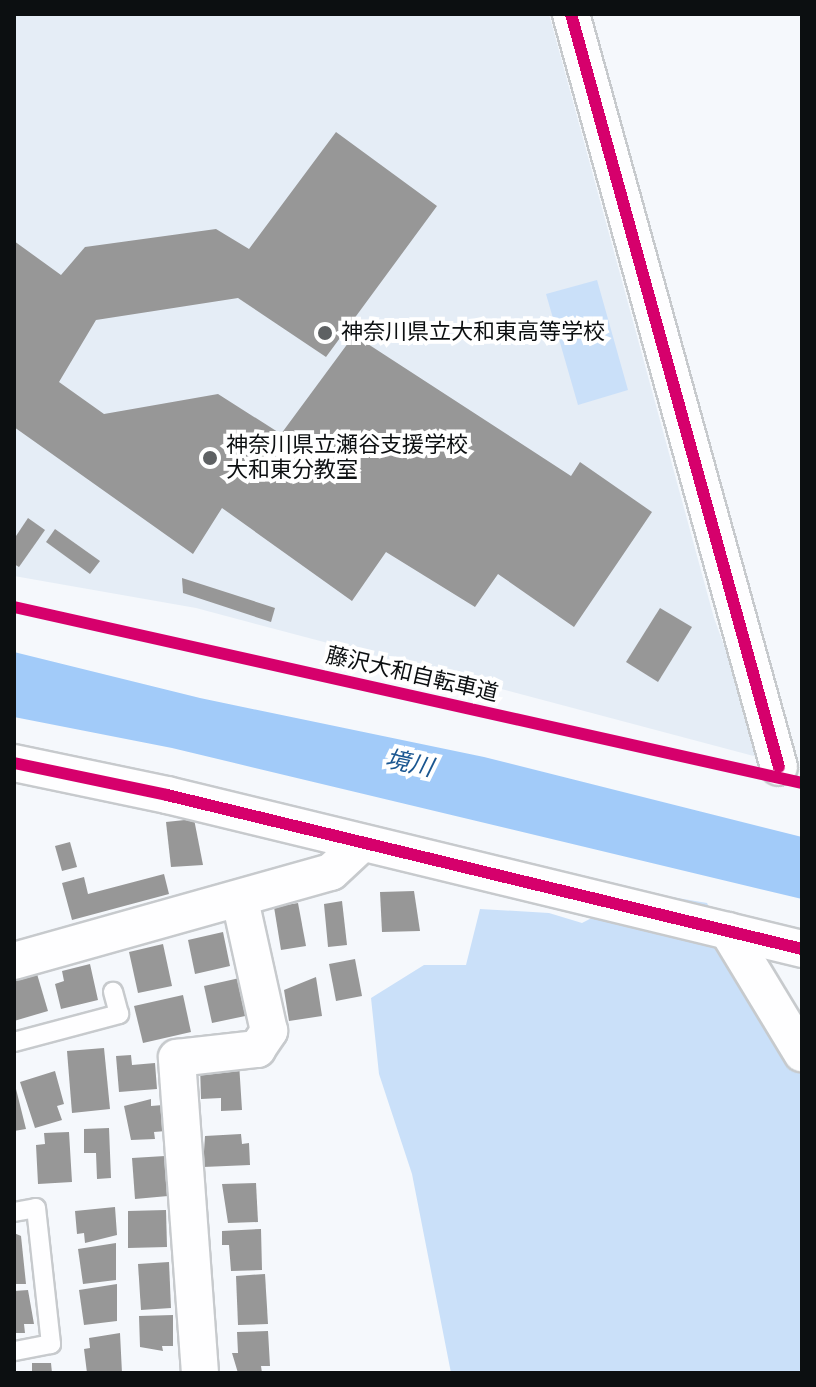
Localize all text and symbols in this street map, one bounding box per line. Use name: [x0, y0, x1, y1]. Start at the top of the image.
place label: 神奈川県立大和東高等学校: [341, 320, 605, 346]
marker: 神奈川県立大和東高等学校: [316, 324, 334, 342]
place label: 神奈川県立瀬谷支援学校 大和東分教室: [226, 432, 468, 484]
marker: 神奈川県立瀬谷支援学校 大和東分教室: [201, 449, 219, 467]
street label: 藤沢大和自転車道: [323, 642, 501, 708]
water label: 境川: [383, 745, 435, 783]

